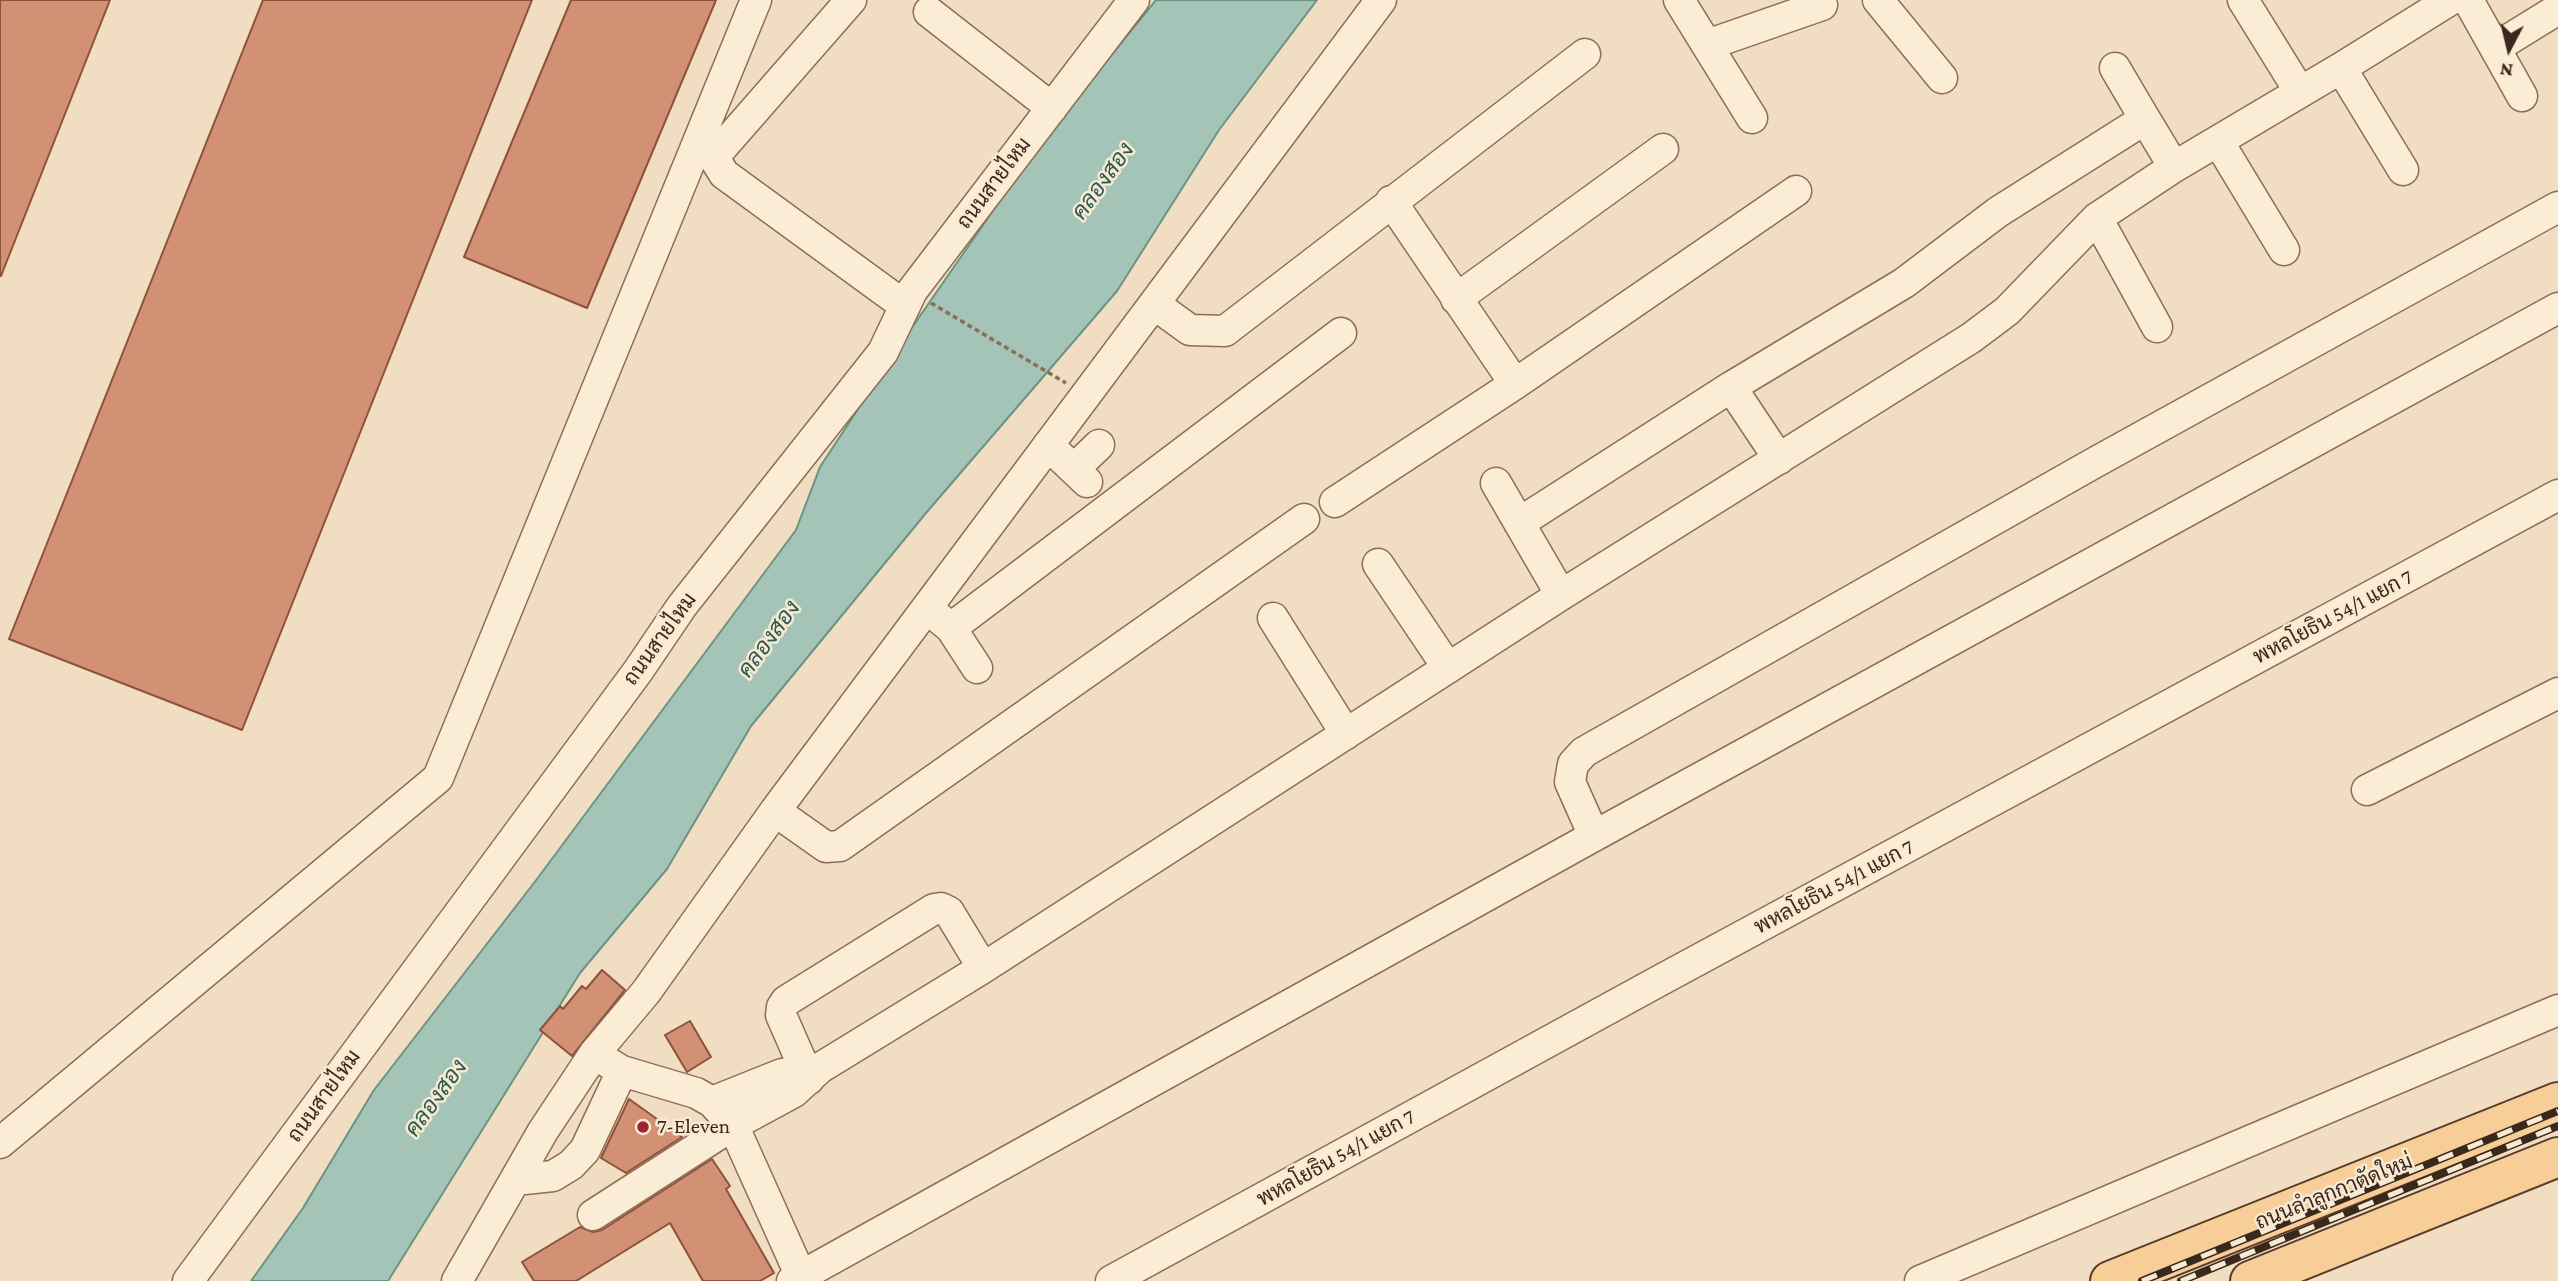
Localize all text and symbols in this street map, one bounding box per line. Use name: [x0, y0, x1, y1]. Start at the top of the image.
north arrow: [2474, 14, 2544, 84]
text: N: [2499, 59, 2514, 82]
street label: ถนนสายไหม: [952, 132, 1036, 234]
water label: คลองสอง: [1066, 137, 1140, 225]
street label: พหลโยธิน 54/1 แยก 7: [2249, 564, 2417, 670]
street label: ถนนสายไหม: [618, 588, 702, 690]
water label: คลองสอง: [732, 595, 806, 683]
street label: พหลโยธิน 54/1 แยก 7: [1750, 834, 1918, 940]
street label: ถนนสายไหม: [282, 1045, 366, 1147]
water label: คลองสอง: [399, 1054, 473, 1142]
street label: พหลโยธิน 54/1 แยก 7: [1252, 1104, 1420, 1212]
place label: 7-Eleven: [657, 1114, 730, 1140]
marker: 7-Eleven: [635, 1119, 651, 1135]
street label: ถนนลำลูกกาตัดใหม่: [2252, 1149, 2416, 1235]

